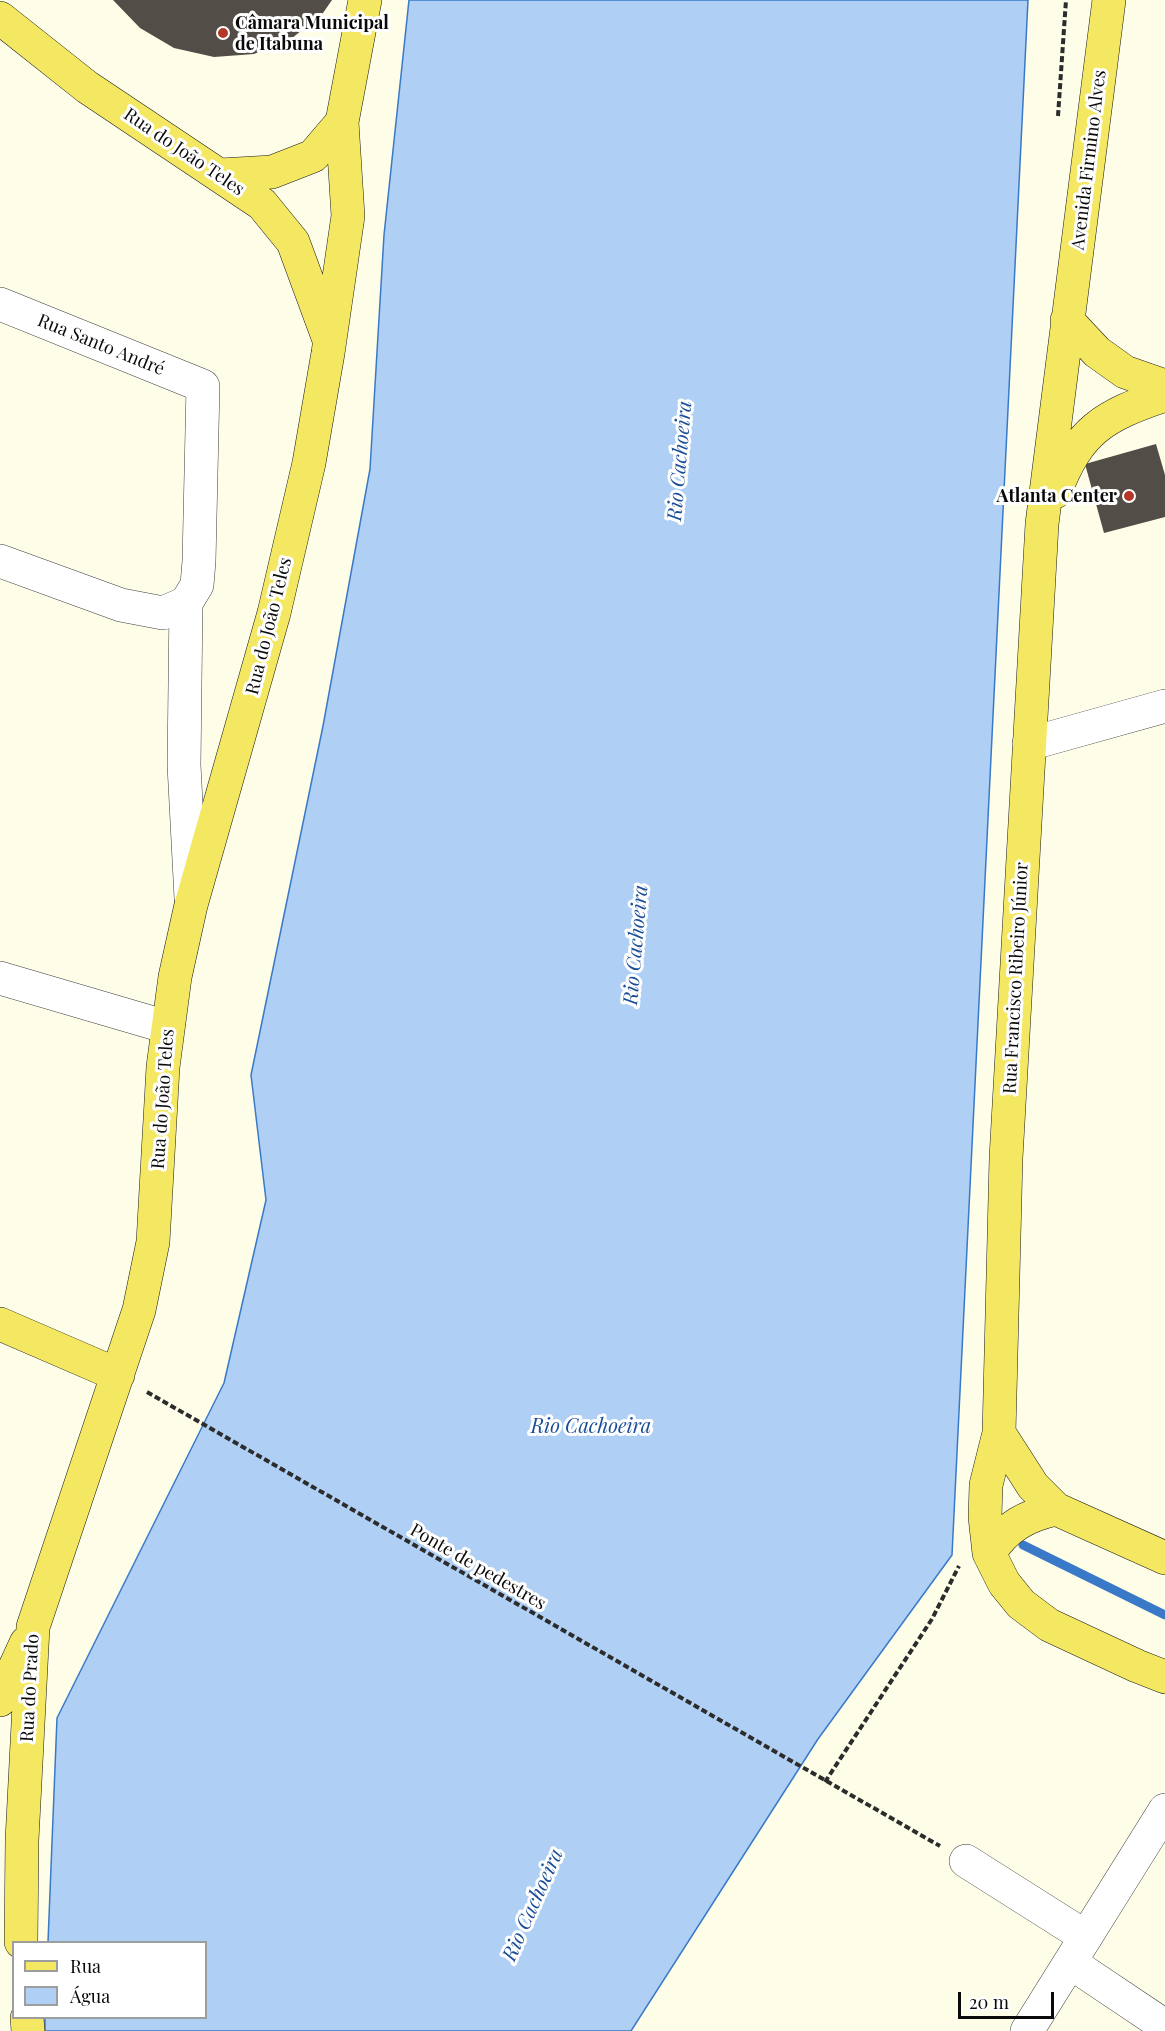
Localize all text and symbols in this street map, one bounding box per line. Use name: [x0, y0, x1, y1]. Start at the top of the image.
place label: Câmara Municipal de Itabuna: [235, 12, 389, 54]
marker: Câmara Municipal de Itabuna: [216, 26, 230, 40]
street label: Avenida Firmino Alves: [1067, 69, 1111, 251]
street label: Rua do João Teles: [120, 104, 248, 200]
street label: Rua Santo André: [34, 310, 168, 380]
water label: Rio Cachoeira: [663, 400, 697, 522]
place label: Atlanta Center: [996, 485, 1117, 507]
marker: Atlanta Center: [1122, 489, 1136, 503]
street label: Rua do João Teles: [241, 555, 297, 697]
street label: Rua Francisco Ribeiro Júnior: [999, 862, 1033, 1094]
water label: Rio Cachoeira: [619, 884, 653, 1006]
street label: Rua do João Teles: [147, 1028, 179, 1170]
water label: Rio Cachoeira: [531, 1415, 651, 1439]
street label: Ponte de pedestres: [406, 1519, 550, 1615]
street label: Rua do Prado: [16, 1633, 44, 1743]
water label: Rio Cachoeira: [498, 1845, 568, 1965]
legend: [12, 1941, 207, 2019]
text: Rua: [70, 1954, 101, 1978]
scale bar: [961, 1980, 1057, 2018]
text: Água: [70, 1984, 110, 2008]
text: 20 m: [969, 1990, 1009, 2014]

